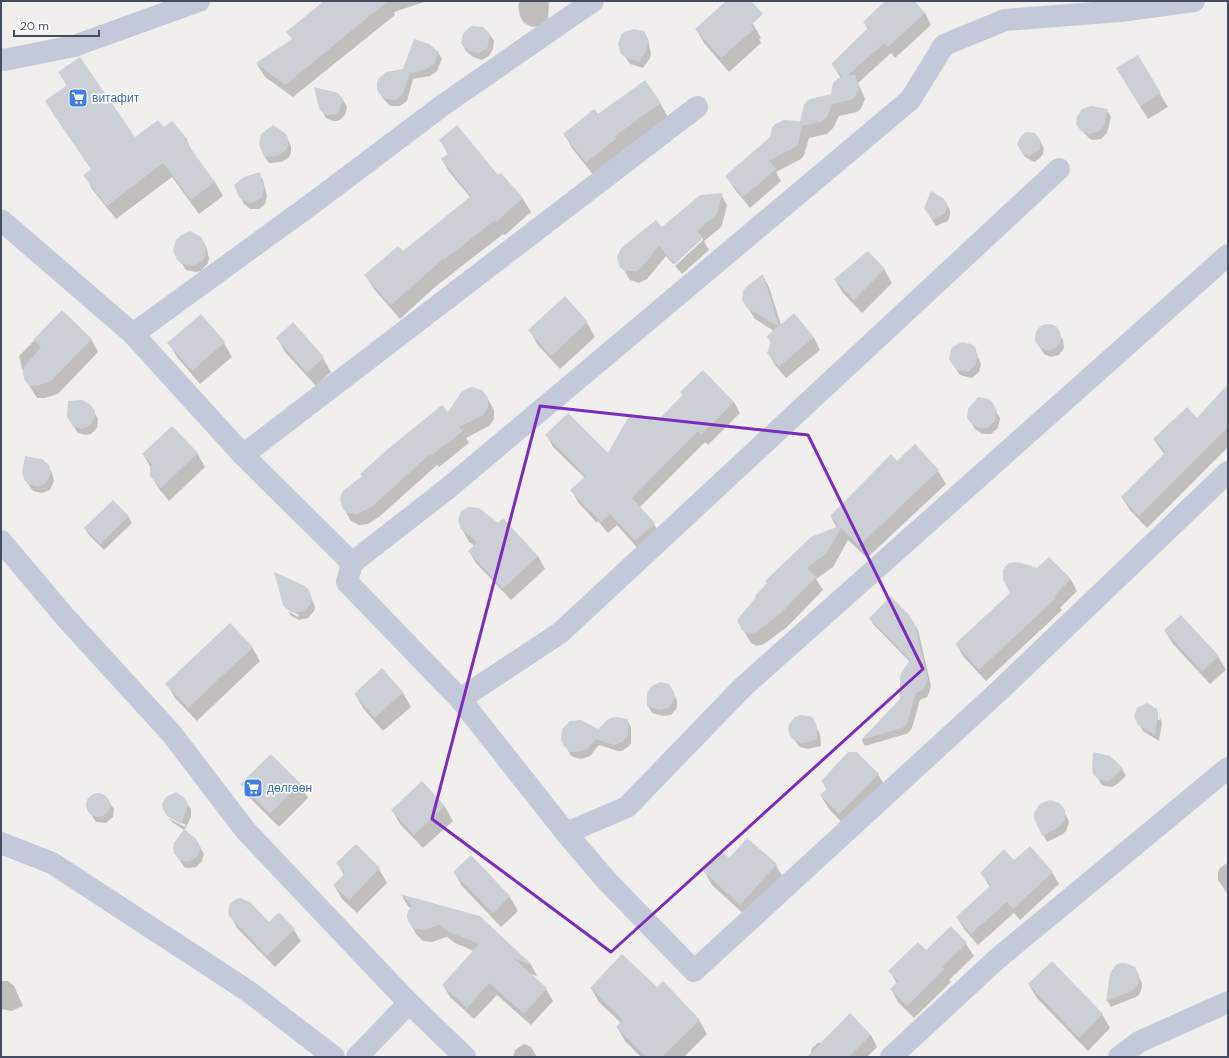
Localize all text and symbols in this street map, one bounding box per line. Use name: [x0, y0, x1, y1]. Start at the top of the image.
scale bar: [14, 12, 99, 38]
text: 20 m: [20, 18, 49, 34]
supermarket icon: витафит: [67, 87, 89, 109]
place label: витафит: [92, 90, 140, 106]
supermarket icon: дөлгөөн: [242, 777, 264, 799]
place label: дөлгөөн: [267, 780, 312, 796]

